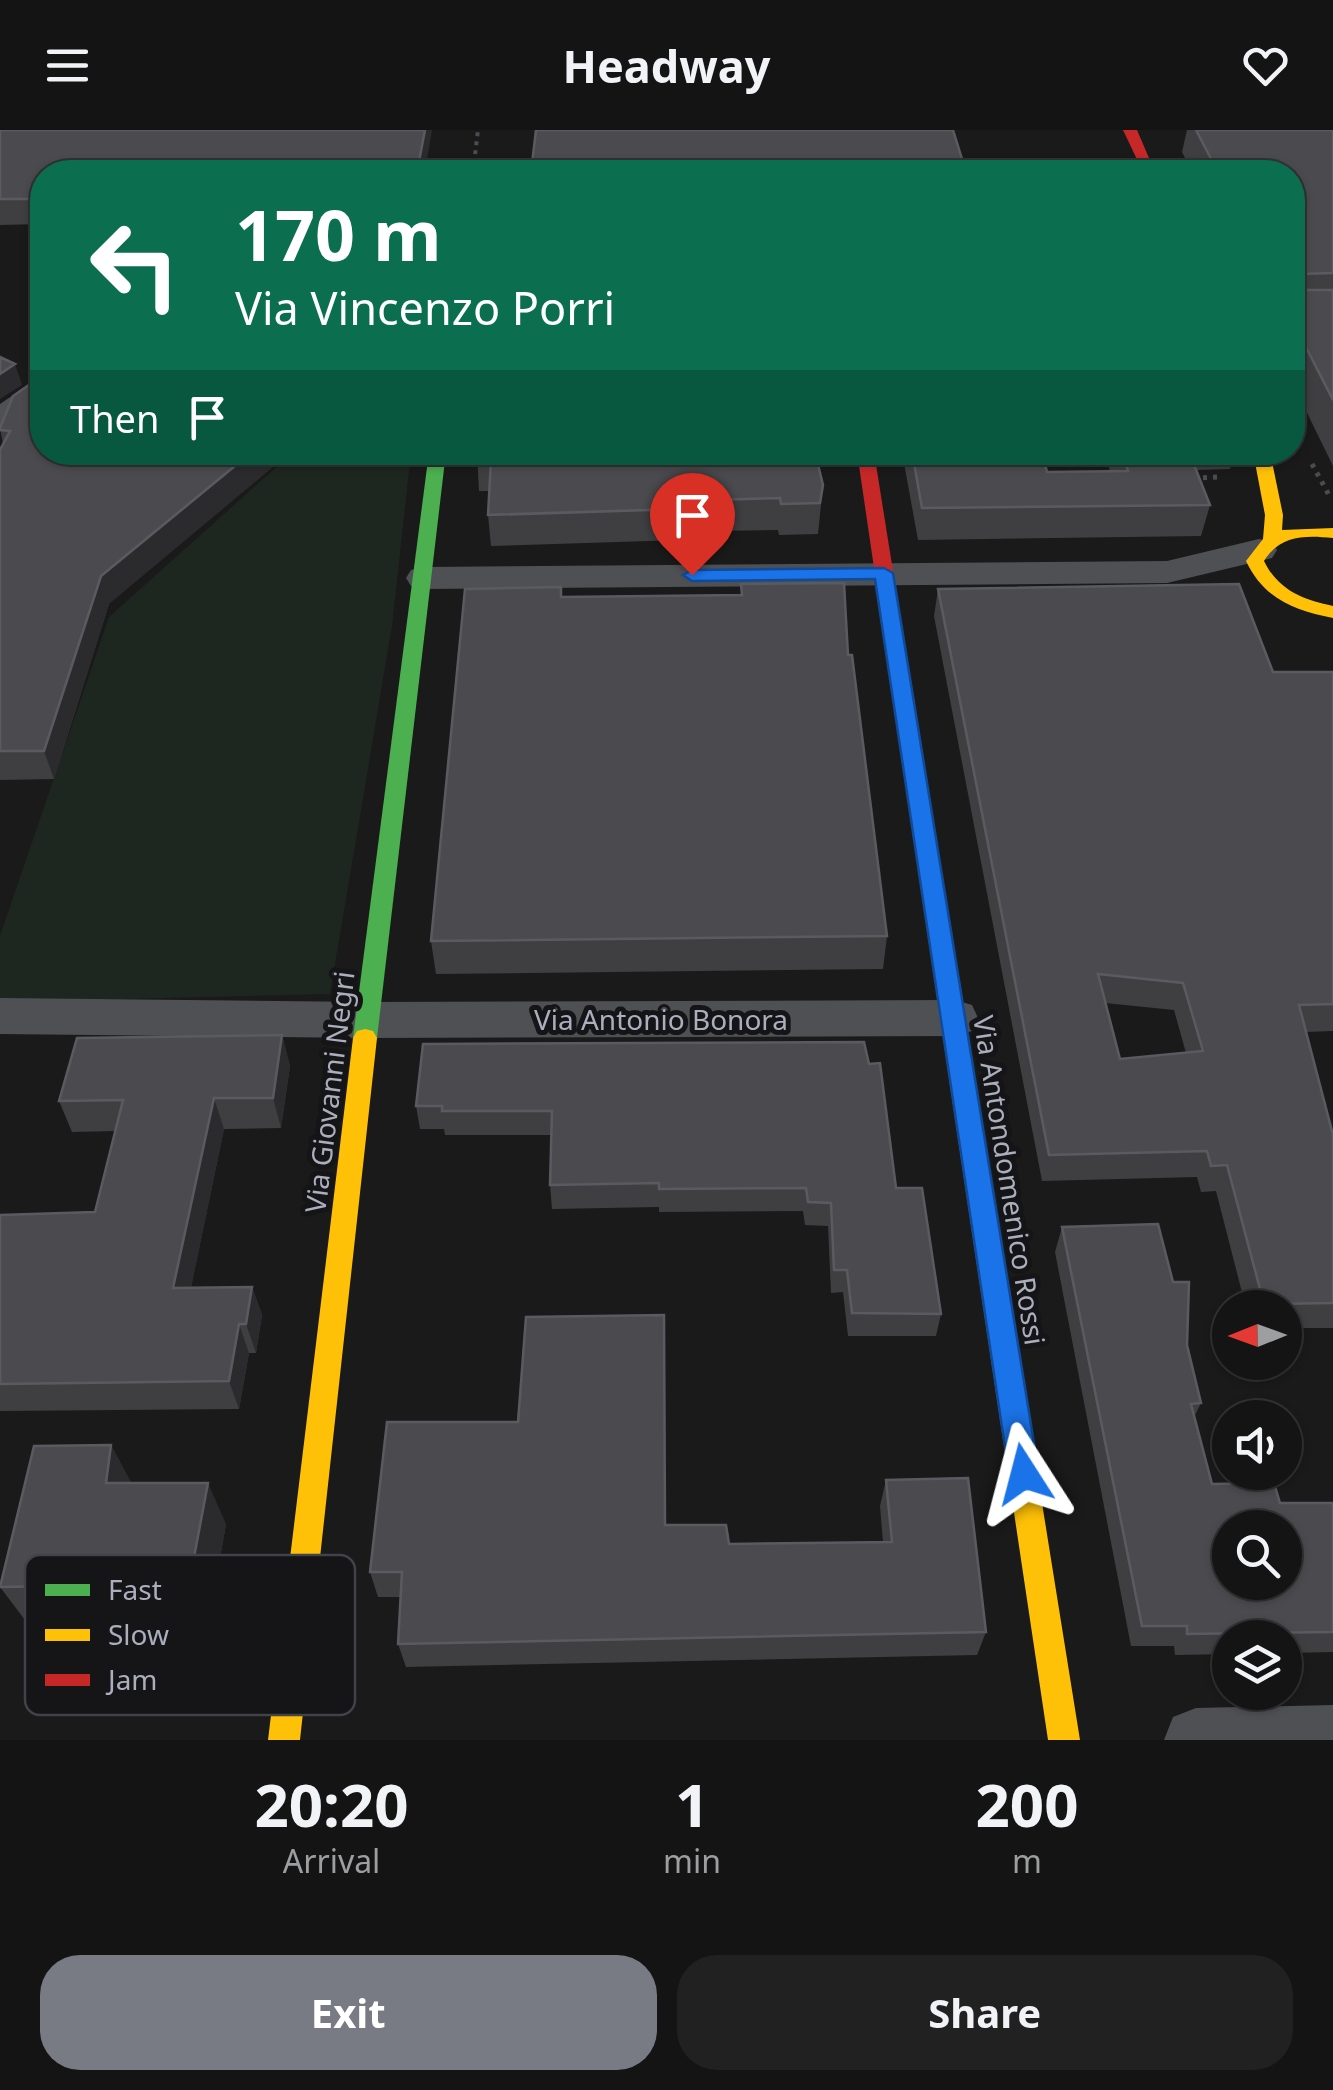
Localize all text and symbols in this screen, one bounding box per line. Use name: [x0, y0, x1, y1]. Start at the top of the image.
text: Headway: [563, 35, 770, 96]
icon: menu: [40, 38, 95, 93]
icon: heart: [1238, 38, 1293, 93]
text: 170 m: [235, 186, 442, 282]
icon: left: [70, 200, 200, 330]
text: Via Vincenzo Porri: [235, 277, 615, 338]
icon: arrive: [180, 390, 235, 445]
text: Then: [70, 392, 160, 444]
pin: [650, 473, 735, 576]
icon: arrive: [665, 488, 720, 543]
street label: Via Giovanni Negri: [295, 969, 363, 1215]
street label: Via Antonio Bonora: [534, 1000, 788, 1038]
street label: Via Antondomenico Rossi: [965, 1012, 1055, 1348]
north arrow: [1212, 1290, 1302, 1380]
map controls: [1212, 1290, 1302, 1710]
button: sound: [1212, 1400, 1302, 1490]
position arrow: [972, 1422, 1076, 1526]
button: search: [1212, 1510, 1302, 1600]
legend: [25, 1555, 355, 1715]
text: Fast: [108, 1570, 162, 1608]
text: Slow: [108, 1615, 169, 1653]
button: layers: [1212, 1620, 1302, 1710]
text: Jam: [105, 1660, 158, 1698]
text: 20:20: [254, 1763, 409, 1845]
text: 1: [675, 1763, 709, 1845]
text: 200: [976, 1763, 1079, 1845]
text: Arrival: [283, 1839, 380, 1882]
text: min: [663, 1839, 721, 1882]
text: m: [1012, 1839, 1042, 1882]
button: Exit: [40, 1955, 657, 2070]
button: Share: [677, 1955, 1293, 2070]

